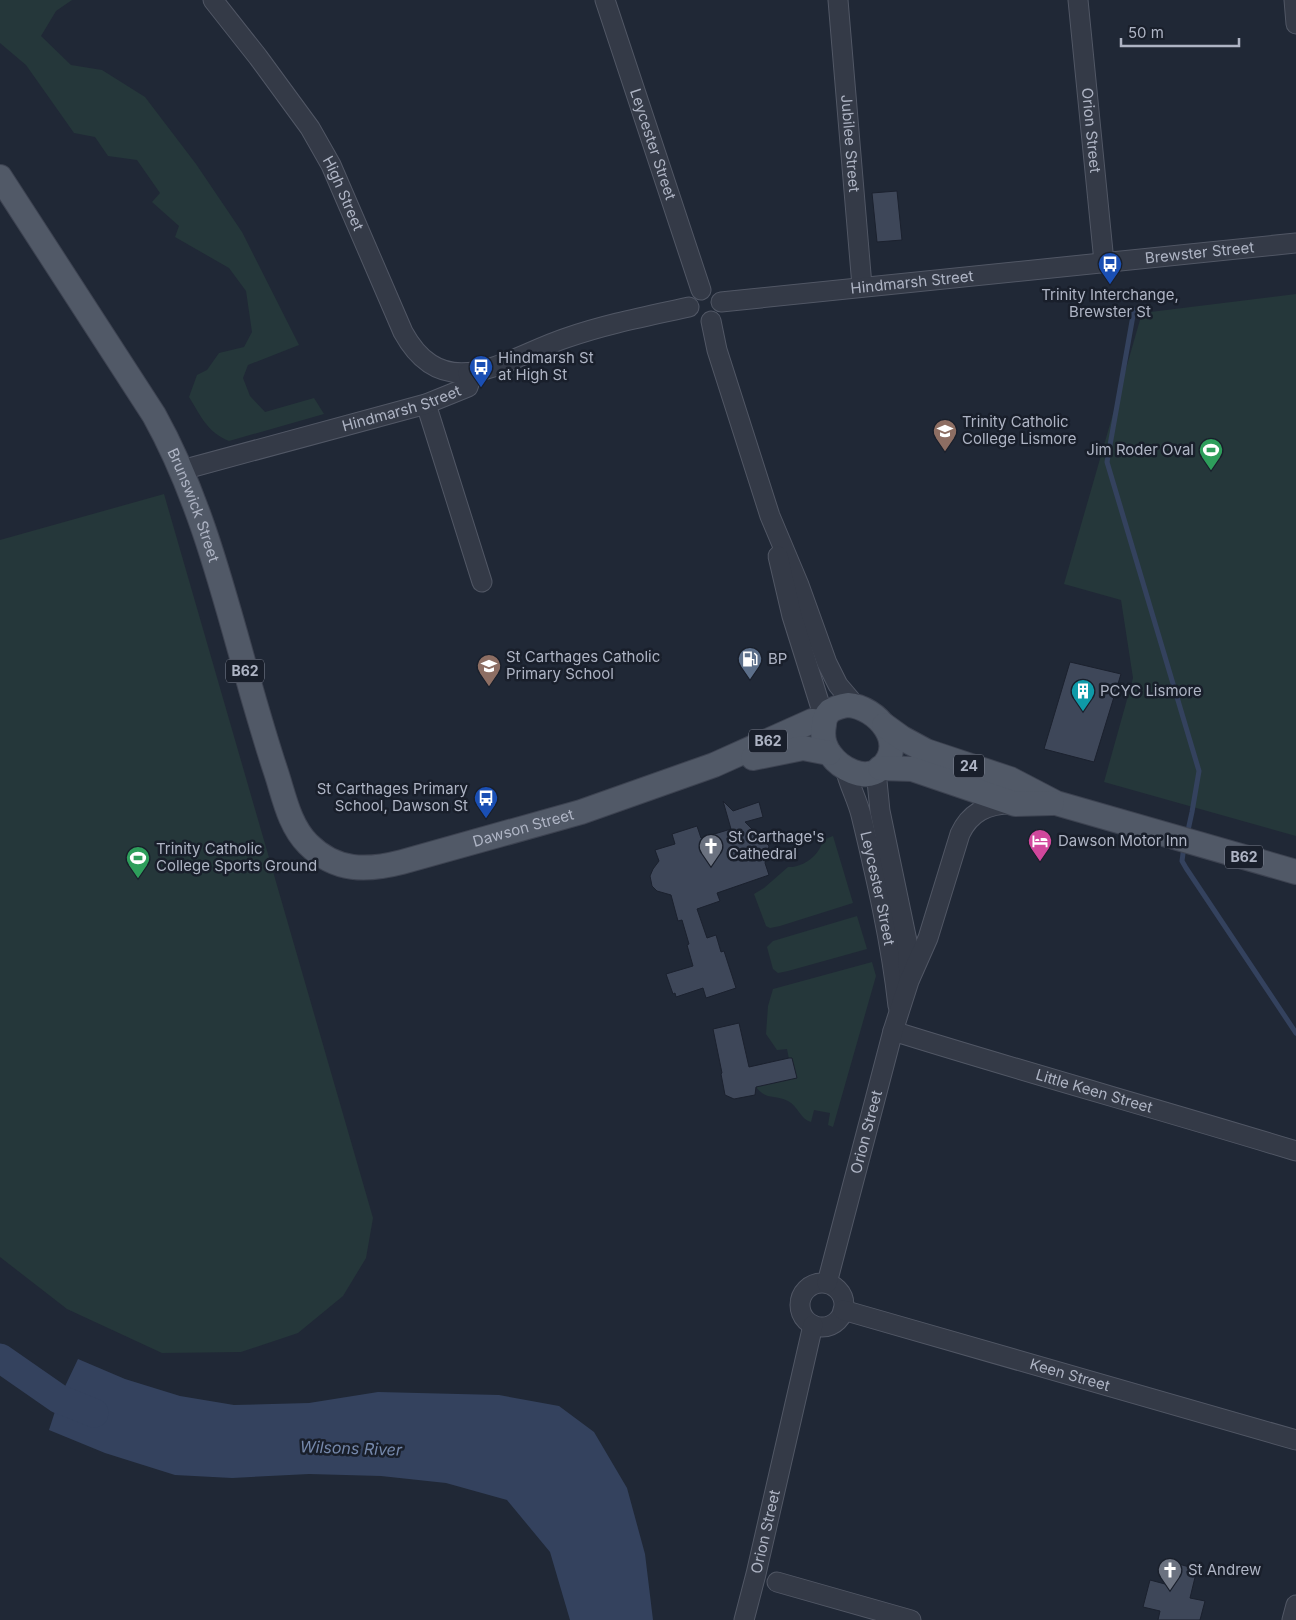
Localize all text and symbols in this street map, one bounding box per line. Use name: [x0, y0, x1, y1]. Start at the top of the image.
scale bar: [1121, 15, 1238, 47]
text: 50 m: [1128, 23, 1164, 42]
street label: Leycester Street: [626, 86, 681, 202]
street label: Orion Street: [1078, 87, 1105, 174]
street label: Jubilee Street: [837, 94, 864, 193]
street label: High Street: [319, 152, 368, 233]
street label: Brewster Street: [1144, 237, 1255, 267]
bus stop icon: Trinity Interchange, Brewster St: [1097, 251, 1123, 285]
street label: Hindmarsh Street: [850, 266, 974, 298]
place label: Trinity Interchange, Brewster St: [1041, 285, 1179, 321]
place label: Hindmarsh St at High St: [498, 348, 594, 384]
bus stop icon: Hindmarsh St at High St: [468, 354, 494, 388]
street label: Hindmarsh Street: [340, 381, 464, 435]
place label: Trinity Catholic College Lismore: [962, 412, 1076, 448]
school or university icon: Trinity Catholic College Lismore: [932, 418, 958, 452]
sports icon: Jim Roder Oval: [1198, 437, 1224, 471]
place label: Jim Roder Oval: [1086, 440, 1194, 459]
street label: Brunswick Street: [163, 445, 224, 564]
fuel station icon: BP: [737, 646, 763, 680]
place label: St Carthages Catholic Primary School: [506, 647, 660, 683]
place label: BP: [768, 649, 787, 668]
school or university icon: St Carthages Catholic Primary School: [476, 653, 502, 687]
road number: B62: [226, 659, 264, 682]
building icon: PCYC Lismore: [1070, 678, 1096, 712]
place label: PCYC Lismore: [1100, 681, 1202, 700]
road number: B62: [749, 729, 787, 752]
road number: 24: [954, 754, 984, 778]
place label: St Carthages Primary School, Dawson St: [317, 779, 469, 815]
bus stop icon: St Carthages Primary School, Dawson St: [473, 785, 499, 819]
street label: Dawson Street: [471, 804, 576, 851]
place label: St Carthage's Cathedral: [728, 827, 824, 863]
hotel icon: Dawson Motor Inn: [1027, 828, 1053, 862]
street label: Leycester Street: [856, 829, 899, 947]
place label: Dawson Motor Inn: [1058, 831, 1187, 850]
church icon: St Carthage's Cathedral: [698, 833, 724, 867]
place label: Trinity Catholic College Sports Ground: [156, 839, 317, 875]
sports icon: Trinity Catholic College Sports Ground: [125, 845, 151, 879]
road number: B62: [1225, 846, 1263, 869]
street label: Little Keen Street: [1034, 1065, 1155, 1117]
street label: Orion Street: [846, 1088, 886, 1176]
street label: Keen Street: [1028, 1354, 1112, 1395]
water label: Wilsons River: [300, 1436, 403, 1460]
street label: Orion Street: [746, 1488, 784, 1575]
church icon: St Andrew: [1157, 1557, 1183, 1591]
place label: St Andrew: [1188, 1560, 1261, 1579]

